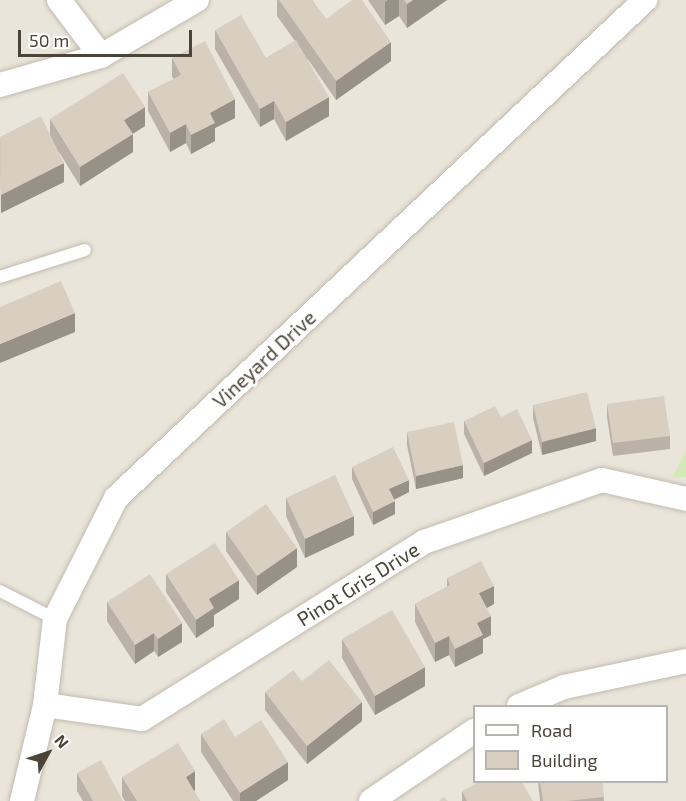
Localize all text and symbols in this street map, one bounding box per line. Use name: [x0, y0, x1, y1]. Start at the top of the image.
scale bar: [21, 18, 195, 56]
text: 50 m: [29, 29, 69, 51]
street label: Vineyard Drive: [208, 305, 320, 413]
street label: Pinot Gris Drive: [293, 537, 423, 631]
legend: [473, 705, 668, 783]
text: Road: [531, 719, 572, 741]
north arrow: [18, 723, 78, 783]
text: N: [51, 731, 73, 752]
text: Building: [531, 749, 598, 771]

